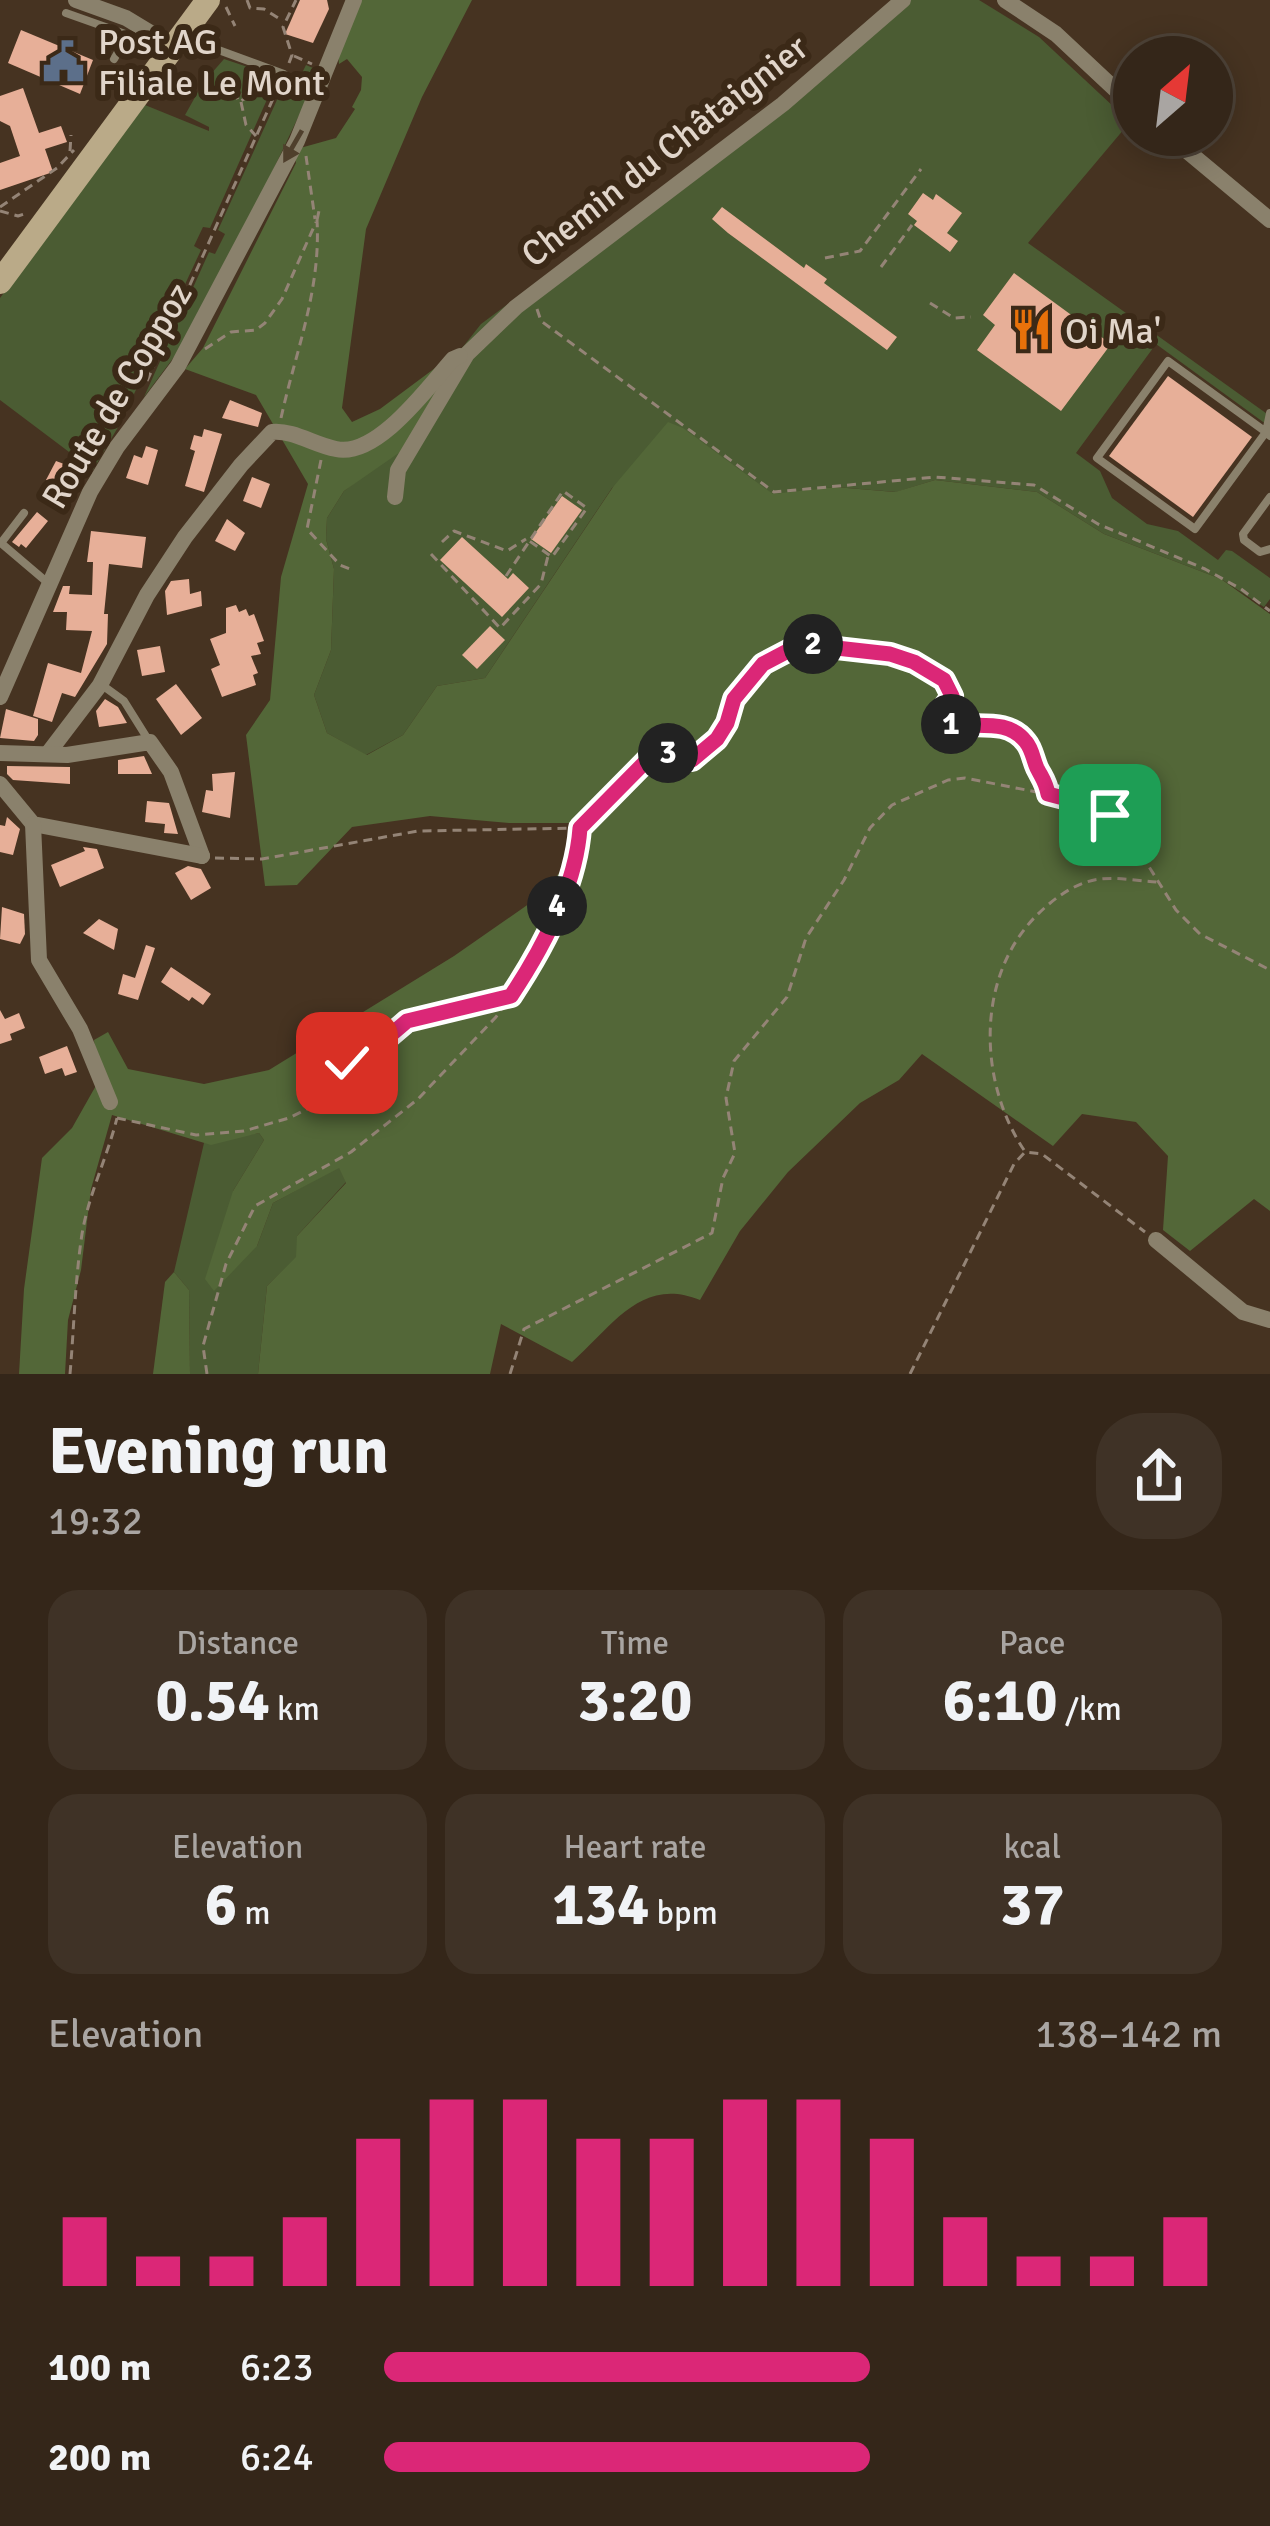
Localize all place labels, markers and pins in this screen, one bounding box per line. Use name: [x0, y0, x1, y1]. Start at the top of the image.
place label: Post AG Filiale Le Mont: [98, 20, 325, 106]
public building icon: Post AG Filiale Le Mont: [41, 39, 87, 85]
restaurant icon: Oi Ma': [1008, 307, 1054, 353]
place label: Oi Ma': [1065, 309, 1161, 354]
pin: 2: [783, 614, 843, 674]
pin: 1: [921, 694, 981, 754]
pin: 3: [638, 723, 698, 783]
pin: [1059, 764, 1161, 866]
pin: 4: [527, 876, 587, 936]
pin: [296, 1012, 398, 1114]

